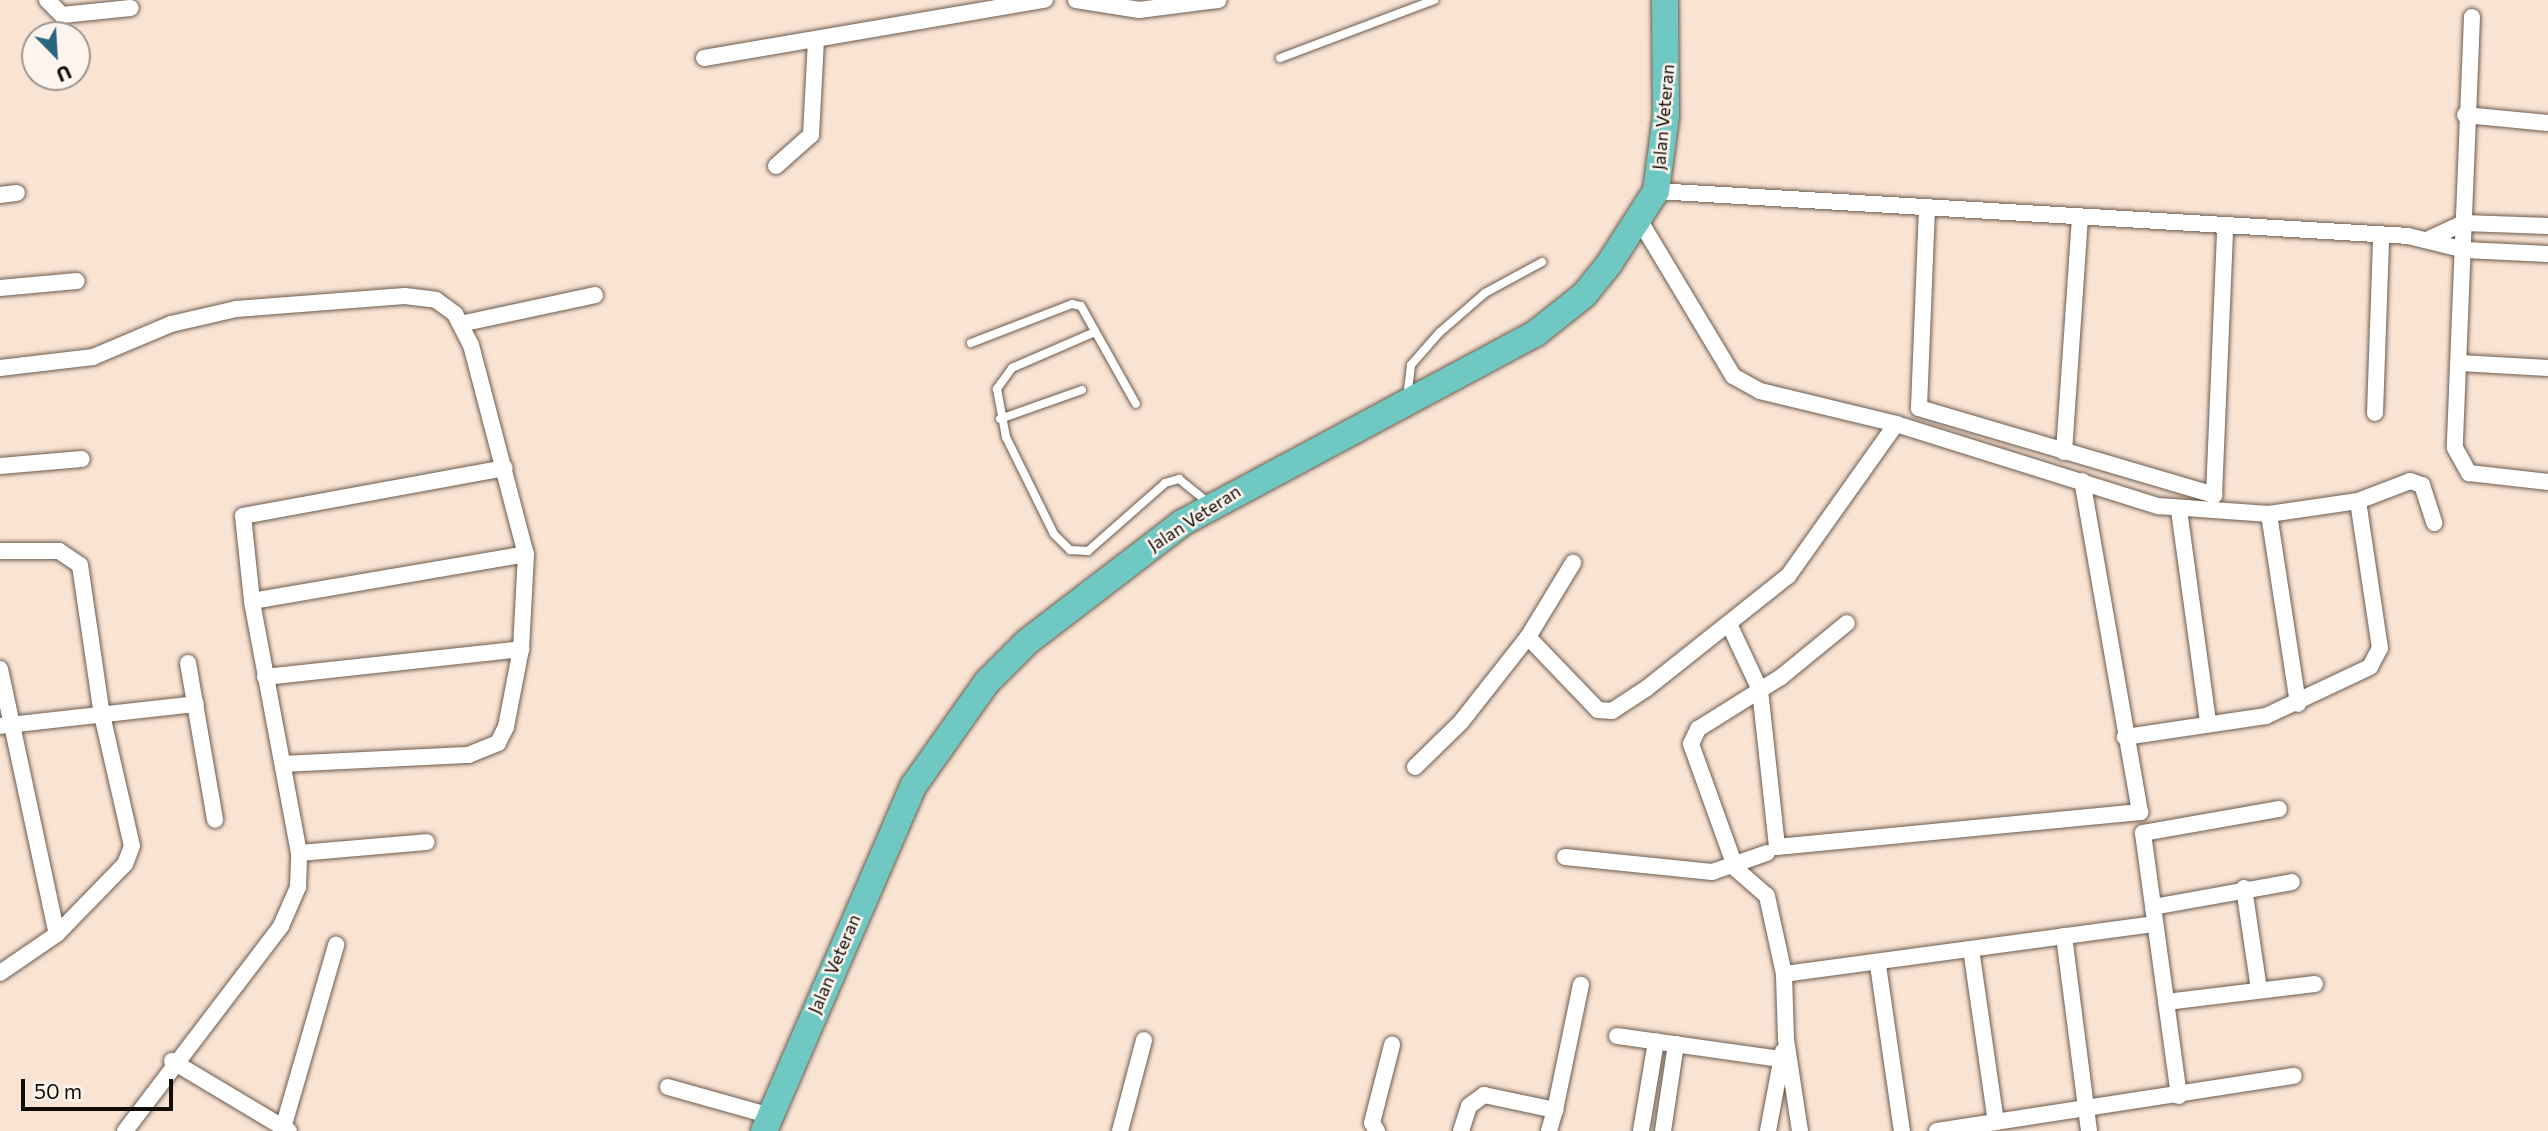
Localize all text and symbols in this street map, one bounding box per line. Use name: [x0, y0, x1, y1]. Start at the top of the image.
north arrow: [21, 21, 91, 91]
text: U: [53, 60, 75, 87]
street label: Jalan Veteran: [1648, 63, 1678, 171]
street label: Jalan Veteran: [1144, 480, 1244, 556]
street label: Jalan Veteran: [803, 911, 865, 1017]
scale bar: [24, 1064, 177, 1108]
text: 50 m: [34, 1078, 82, 1103]

